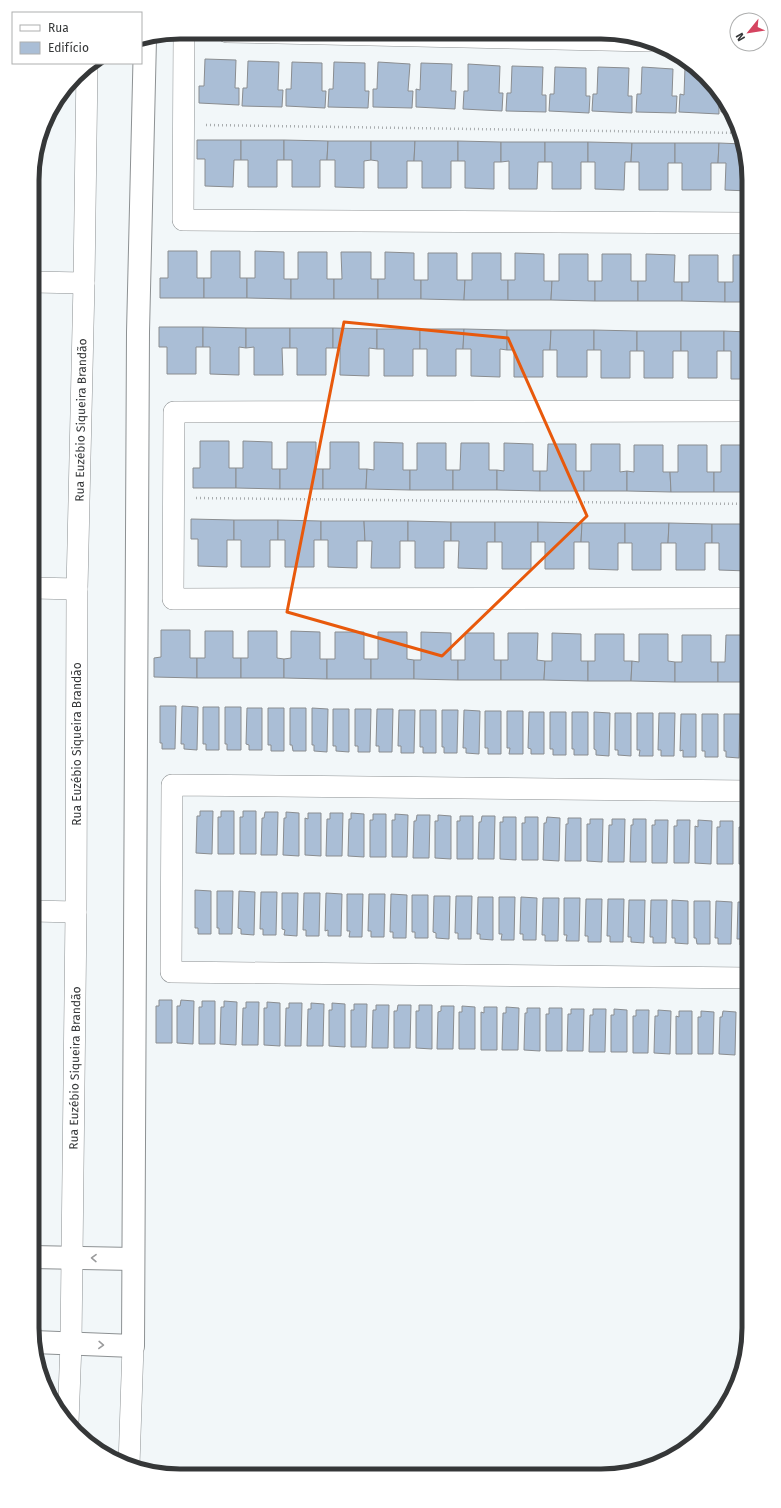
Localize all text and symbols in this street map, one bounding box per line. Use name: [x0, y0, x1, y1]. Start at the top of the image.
legend: [12, 12, 142, 64]
north arrow: [729, 12, 769, 52]
text: Rua: [48, 21, 69, 35]
text: N: [733, 30, 748, 43]
text: Edifício: [48, 41, 89, 55]
street label: Rua Euzébio Siqueira Brandão: [73, 338, 89, 502]
street label: Rua Euzébio Siqueira Brandão: [70, 662, 84, 826]
street label: Rua Euzébio Siqueira Brandão: [67, 986, 83, 1150]
one-way arrow: [91, 1254, 97, 1262]
one-way arrow: [98, 1340, 104, 1349]

